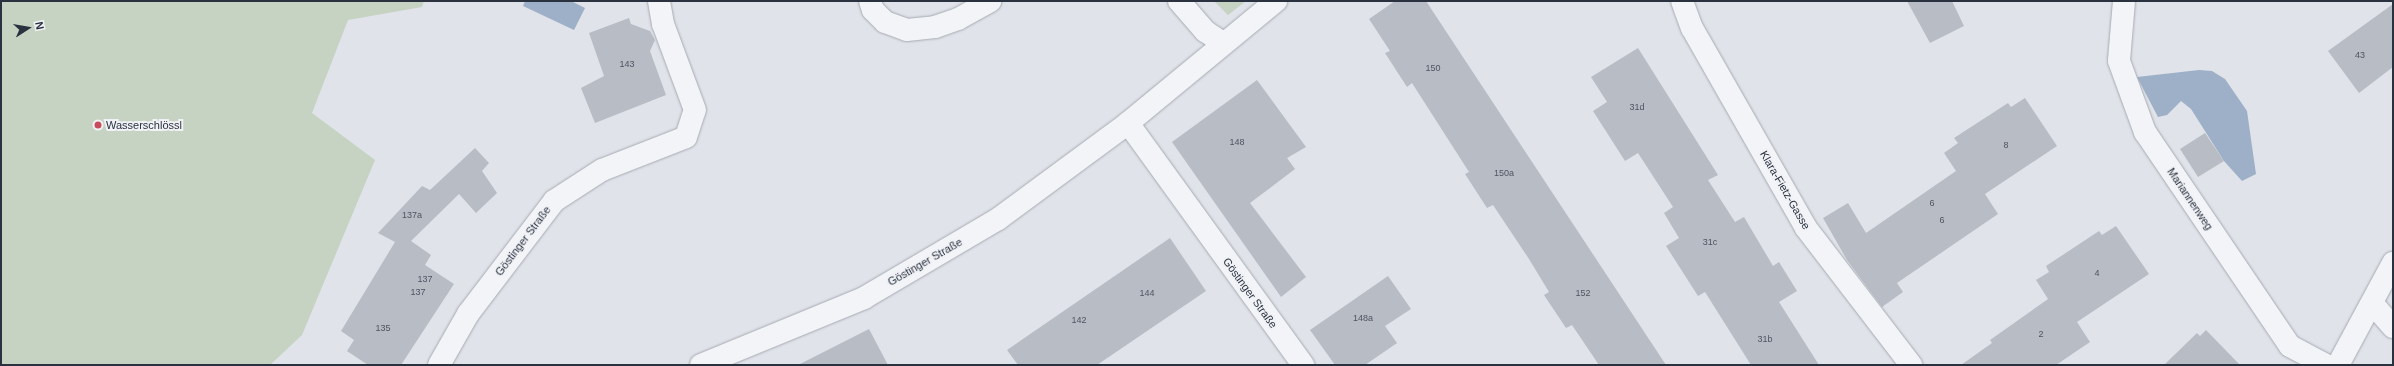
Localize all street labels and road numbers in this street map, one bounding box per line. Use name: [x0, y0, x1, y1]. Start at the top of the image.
street label: Klara-Fietz-Gasse: [1757, 148, 1813, 232]
street label: Mariannenweg: [2164, 165, 2216, 233]
street label: Göstinger Straße: [493, 204, 553, 278]
street label: Göstinger Straße: [885, 235, 965, 289]
street label: Göstinger Straße: [1220, 255, 1280, 331]

